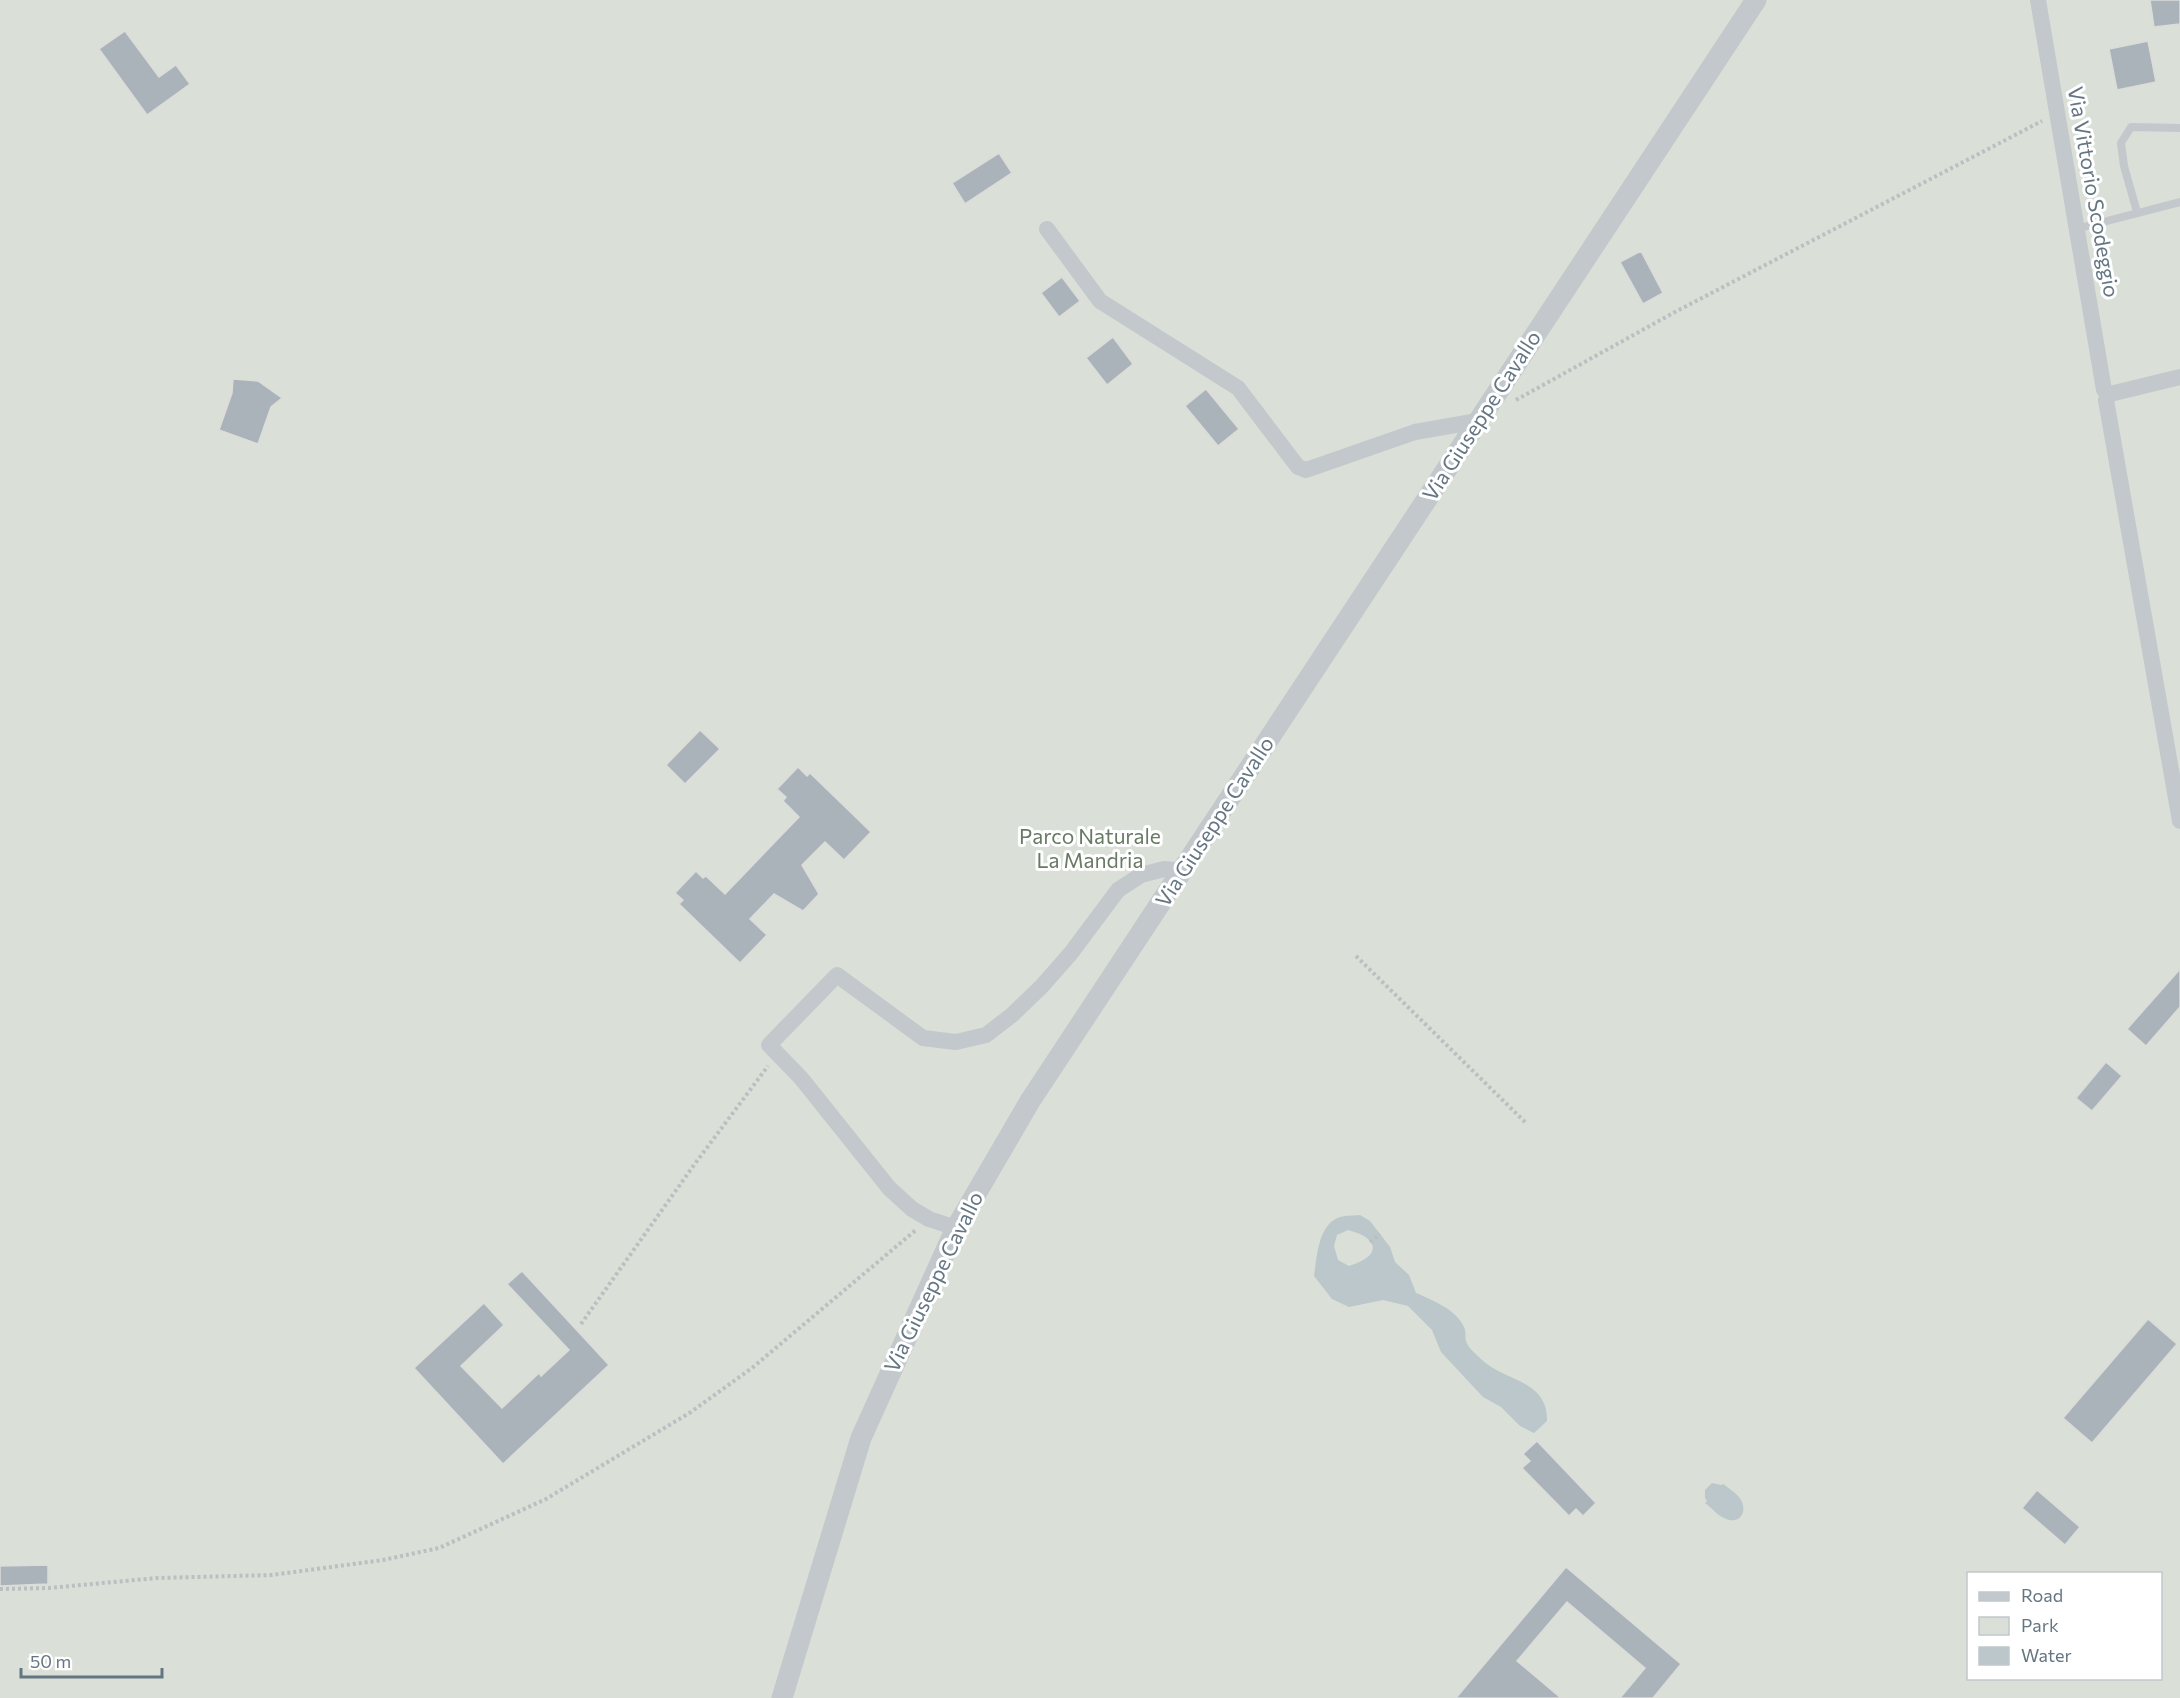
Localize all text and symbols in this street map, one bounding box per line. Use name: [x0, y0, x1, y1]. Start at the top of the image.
street label: Via Vittorio Scodeggio: [2064, 84, 2125, 299]
street label: Via Giuseppe Cavallo: [1416, 325, 1545, 505]
street label: Via Giuseppe Cavallo: [1149, 731, 1278, 911]
park label: Parco Naturale La Mandria: [1019, 823, 1161, 872]
street label: Via Giuseppe Cavallo: [878, 1187, 987, 1376]
legend: [1967, 1572, 2162, 1680]
text: Road: [2021, 1584, 2063, 1606]
text: Park: [2021, 1614, 2059, 1636]
scale bar: [21, 1641, 162, 1679]
text: Water: [2021, 1644, 2072, 1666]
text: 50 m: [30, 1650, 71, 1672]

